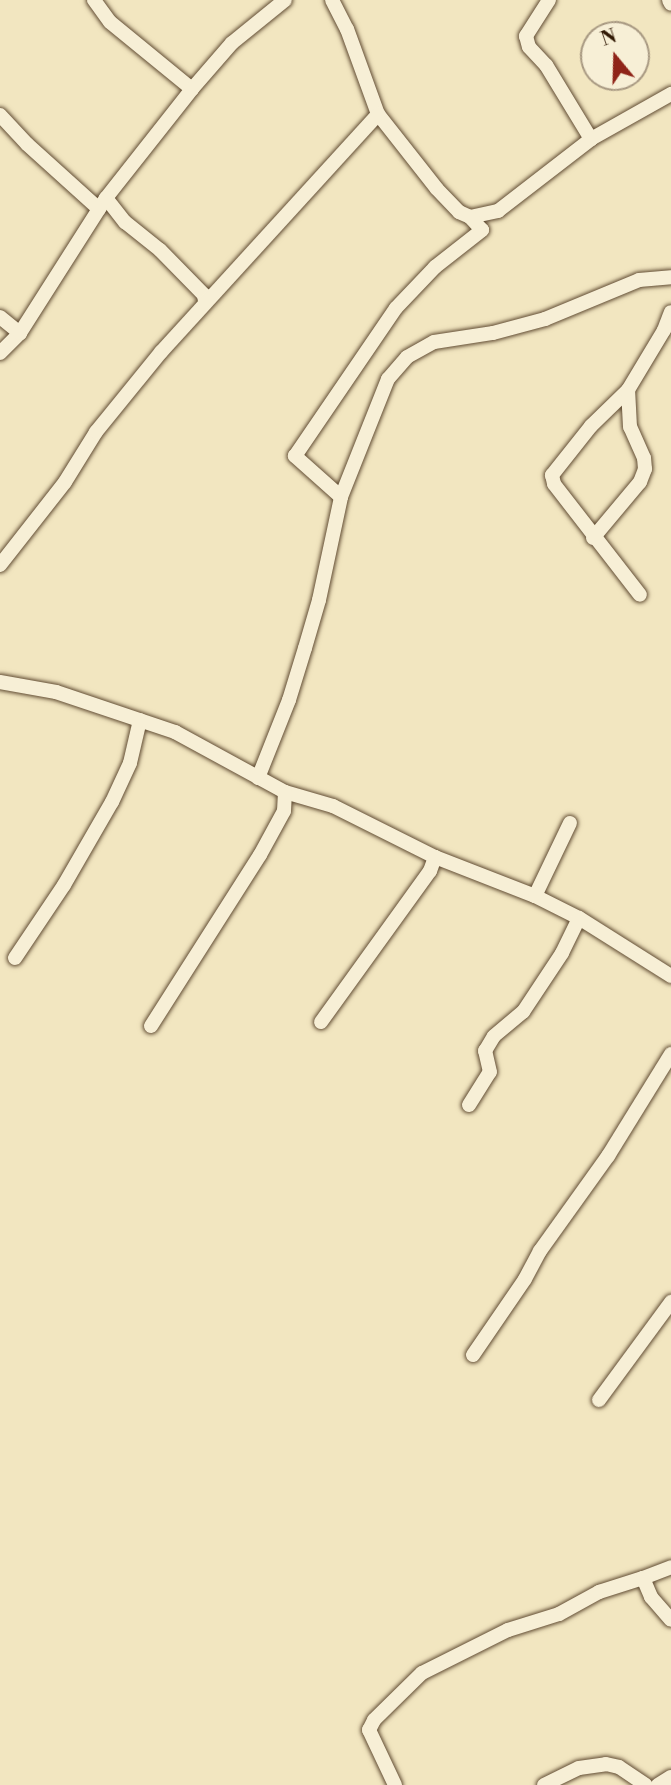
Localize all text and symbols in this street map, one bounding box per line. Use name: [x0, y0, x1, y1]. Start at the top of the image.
north arrow: [580, 21, 650, 91]
text: N: [598, 24, 620, 52]

